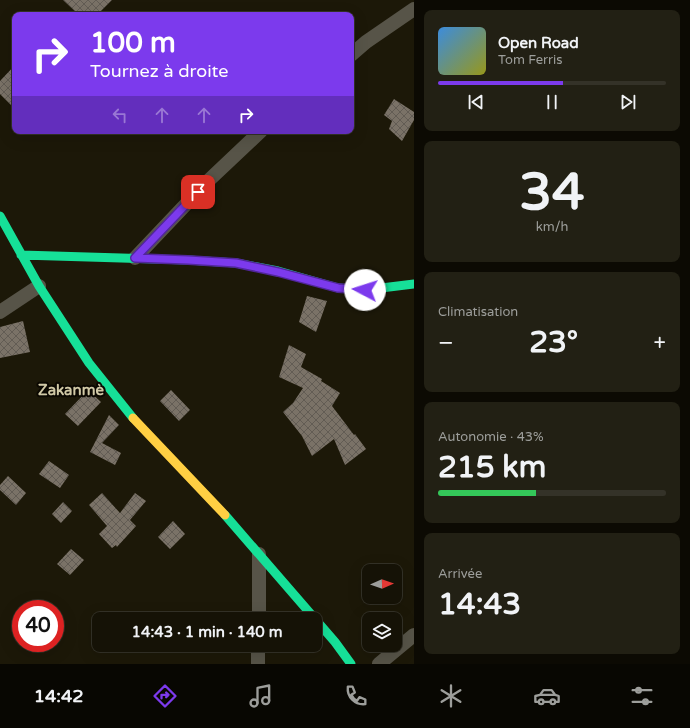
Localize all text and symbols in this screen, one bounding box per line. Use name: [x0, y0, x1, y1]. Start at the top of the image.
text: 100 m: [90, 26, 176, 60]
icon: right: [24, 28, 76, 80]
text: Open Road: [498, 34, 579, 52]
text: Tom Ferris: [498, 52, 562, 68]
text: Tournez à droite: [90, 60, 229, 82]
icon: previous: [465, 91, 487, 113]
icon: pause: [541, 91, 563, 113]
icon: next: [617, 91, 639, 113]
icon: left: [109, 104, 131, 126]
icon: ahead: [151, 104, 173, 126]
icon: ahead: [193, 104, 215, 126]
icon: right: [235, 104, 257, 126]
text: 34: [519, 161, 585, 224]
pin: [181, 175, 215, 209]
icon: arrive: [187, 181, 209, 203]
text: km/h: [536, 219, 568, 235]
position arrow: [344, 269, 386, 311]
text: Climatisation: [438, 304, 518, 320]
text: 23°: [529, 324, 578, 361]
text: −: [438, 330, 454, 356]
text: +: [654, 330, 666, 356]
district label: Zakanmè: [38, 381, 104, 399]
text: Autonomie · 43%: [438, 429, 544, 445]
text: 215 km: [438, 449, 546, 486]
north arrow: [362, 564, 402, 604]
map controls: [362, 564, 402, 652]
text: Arrivée: [438, 566, 482, 582]
text: 14:43: [438, 586, 521, 623]
speed limit sign: 40: [12, 600, 64, 652]
button: layers: [362, 612, 402, 652]
text: 14:43 · 1 min · 140 m: [132, 623, 282, 641]
icon: directions: [151, 682, 179, 710]
icon: music: [247, 682, 275, 710]
icon: phone: [342, 682, 370, 710]
icon: climate: [437, 682, 465, 710]
icon: car: [533, 682, 561, 710]
icon: filters: [628, 682, 656, 710]
text: 14:42: [34, 685, 84, 707]

